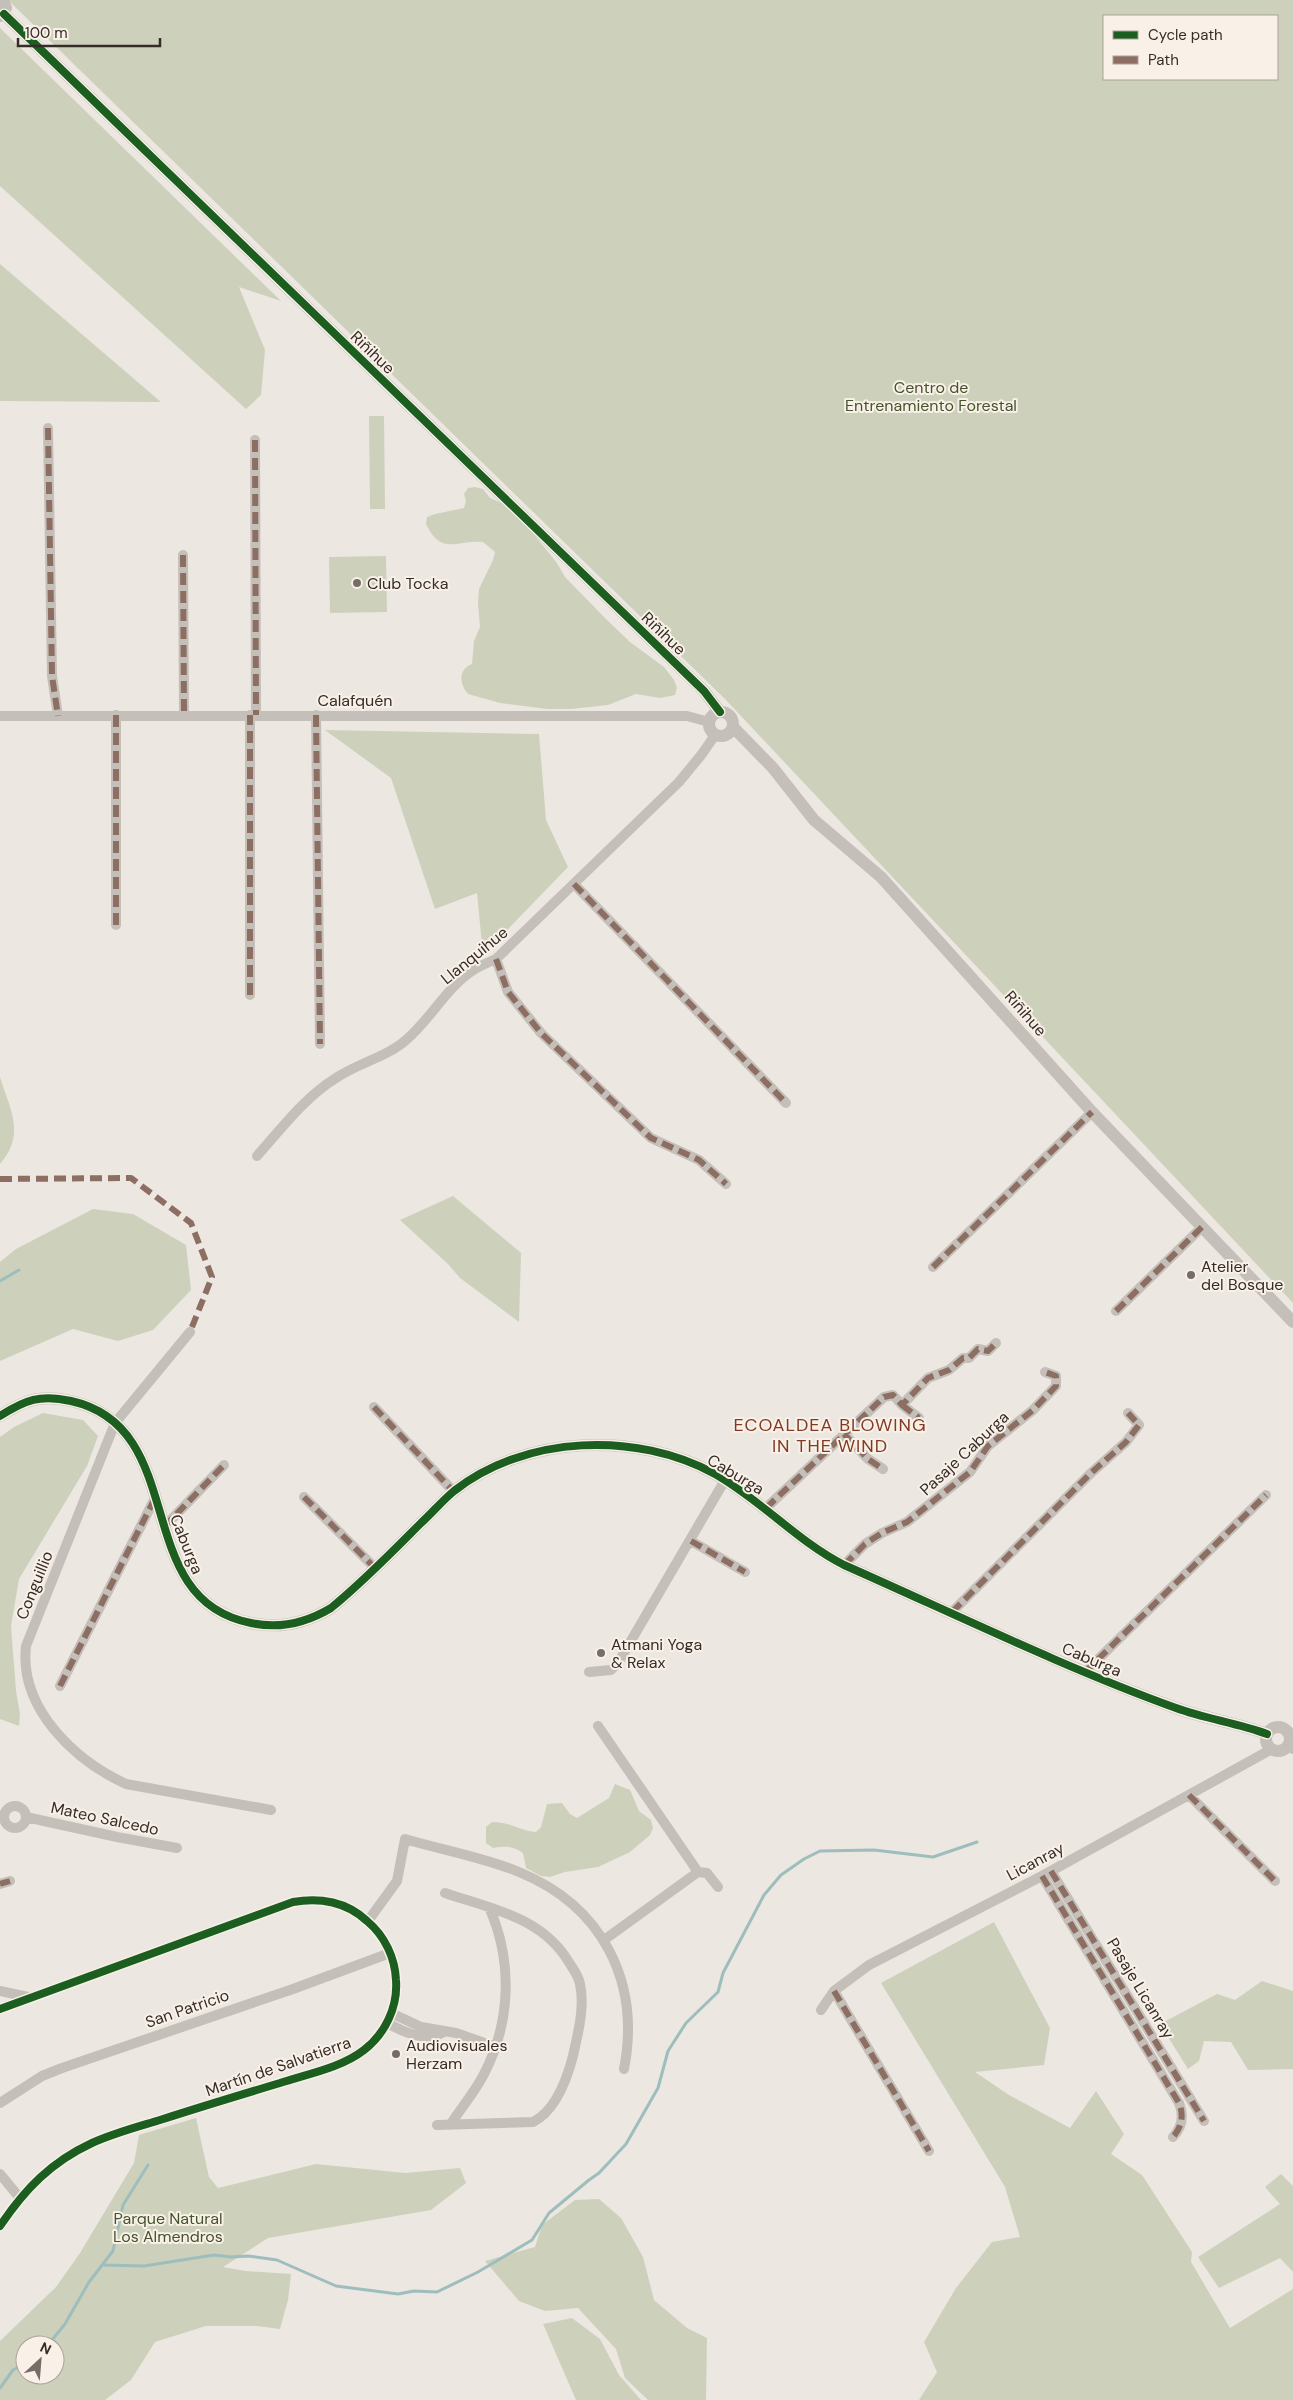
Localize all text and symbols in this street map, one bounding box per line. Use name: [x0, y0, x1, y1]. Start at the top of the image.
scale bar: [18, 15, 160, 47]
legend: [1103, 15, 1278, 80]
text: 100 m: [25, 23, 68, 43]
text: Cycle path: [1148, 25, 1223, 45]
text: Path: [1148, 50, 1179, 70]
street label: Riñihue: [346, 326, 399, 379]
park label: Centro de Entrenamiento Forestal: [845, 377, 1017, 416]
place label: Club Tocka: [367, 573, 448, 594]
marker: Club Tocka: [351, 577, 363, 589]
street label: Riñihue: [637, 607, 690, 660]
street label: Calafquén: [317, 690, 393, 711]
street label: Llanquihue: [436, 922, 512, 989]
street label: Riñihue: [1000, 986, 1051, 1041]
place label: Atelier del Bosque: [1201, 1256, 1283, 1295]
marker: Atelier del Bosque: [1185, 1269, 1197, 1281]
street label: Pasaje Caburga: [915, 1407, 1013, 1500]
district label: ECOALDEA BLOWING IN THE WIND: [733, 1413, 927, 1458]
street label: Caburga: [703, 1449, 768, 1500]
street label: Caburga: [165, 1511, 208, 1577]
street label: Conguillio: [11, 1548, 58, 1623]
place label: Atmani Yoga & Relax: [611, 1634, 702, 1673]
street label: Caburga: [1059, 1638, 1125, 1681]
marker: Atmani Yoga & Relax: [595, 1647, 607, 1659]
street label: Mateo Salcedo: [49, 1797, 161, 1840]
street label: Licanray: [1003, 1837, 1068, 1885]
street label: Pasaje Licanray: [1102, 1934, 1179, 2043]
street label: San Patricio: [142, 1984, 232, 2033]
street label: Martín de Salvatierra: [203, 2032, 354, 2101]
place label: Audiovisuales Herzam: [406, 2035, 507, 2074]
marker: Audiovisuales Herzam: [390, 2048, 402, 2060]
park label: Parque Natural Los Almendros: [113, 2208, 223, 2247]
north arrow: [15, 2335, 65, 2385]
text: N: [37, 2338, 54, 2359]

